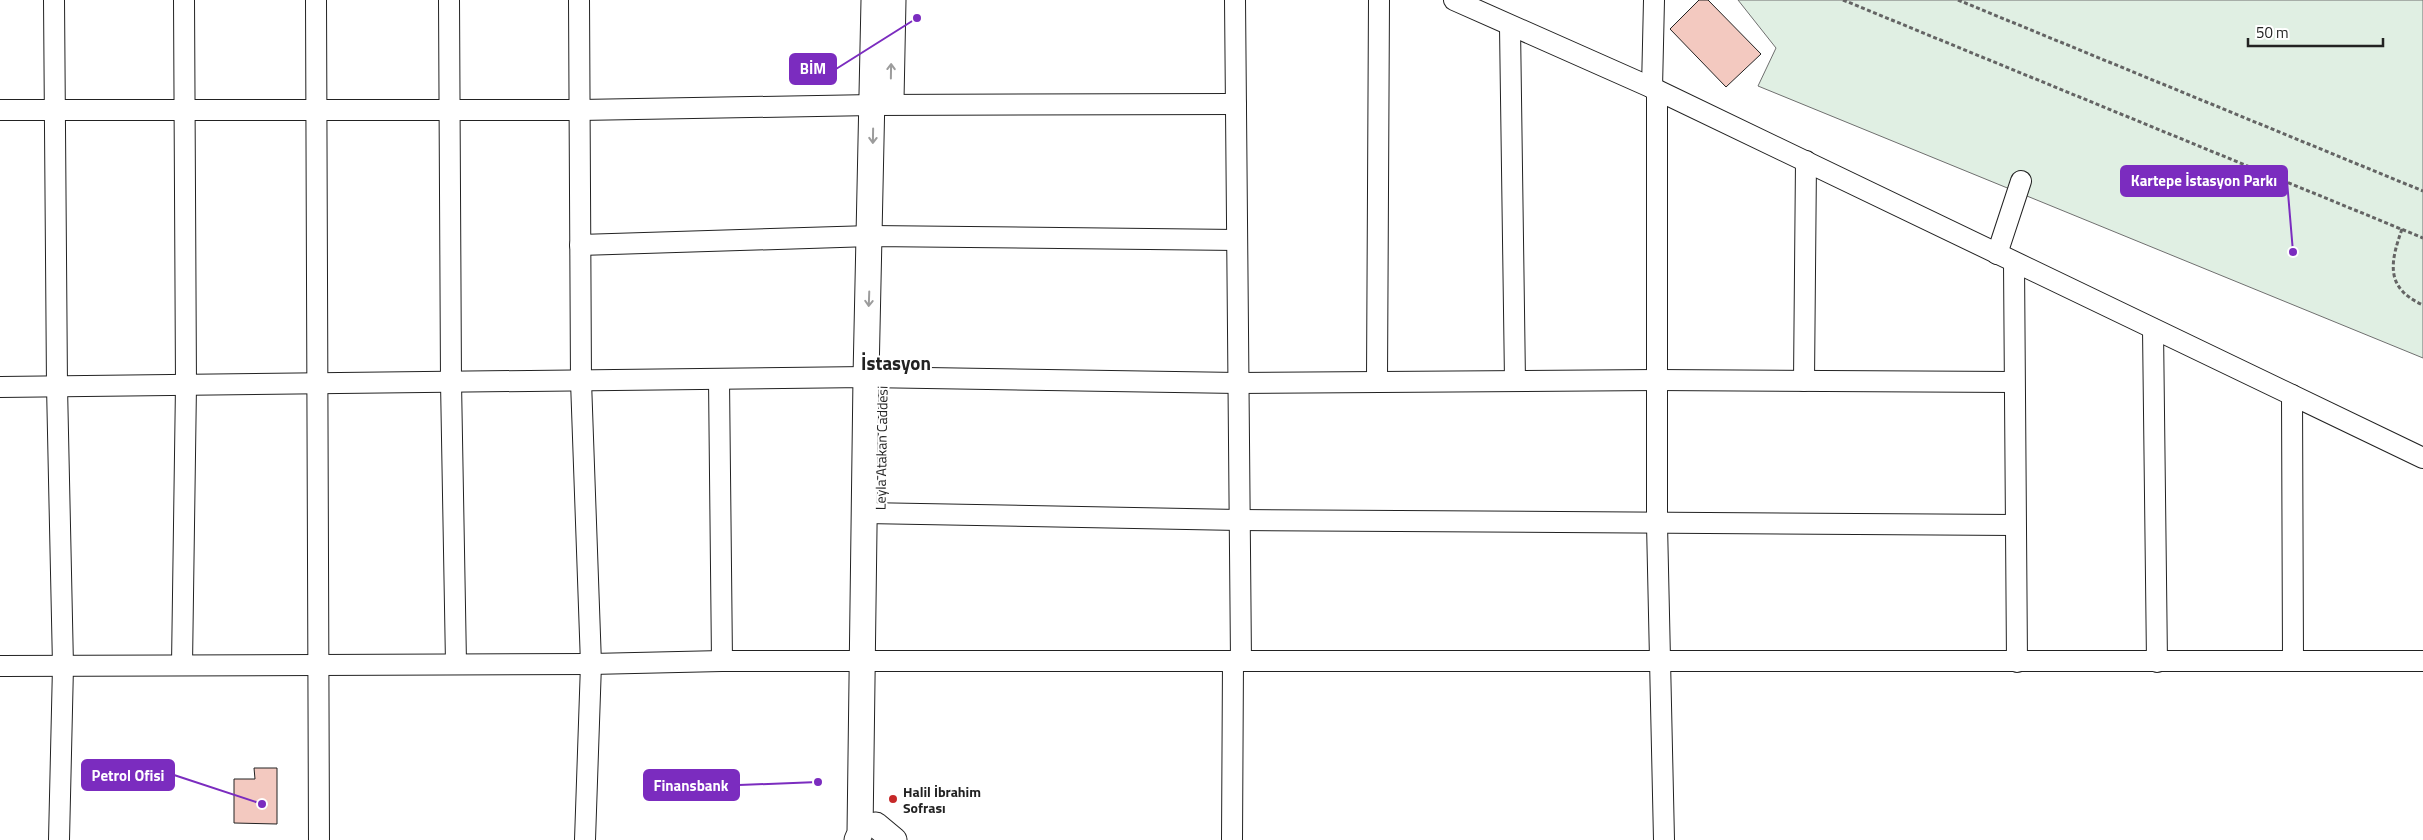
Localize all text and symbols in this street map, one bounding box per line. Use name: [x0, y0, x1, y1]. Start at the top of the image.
scale bar: [2248, 15, 2383, 47]
text: 50 m: [2256, 21, 2289, 44]
callout: BİM: [790, 54, 836, 84]
text: BİM: [800, 57, 826, 80]
one-way arrow: [887, 63, 896, 79]
one-way arrow: [868, 128, 878, 144]
callout: Kartepe İstasyon Parkı: [2121, 166, 2287, 196]
text: Kartepe İstasyon Parkı: [2131, 169, 2277, 192]
one-way arrow: [864, 290, 873, 306]
district label: İstasyon: [861, 348, 931, 377]
street label: Leyla Atakan Caddesi: [869, 386, 893, 510]
callout: Petrol Ofisi: [82, 760, 174, 790]
text: Petrol Ofisi: [92, 764, 164, 787]
callout: Finansbank: [644, 770, 739, 800]
text: Finansbank: [653, 774, 729, 797]
place label: Halil İbrahim Sofrası: [903, 781, 981, 818]
marker: Halil İbrahim Sofrası: [887, 793, 899, 805]

